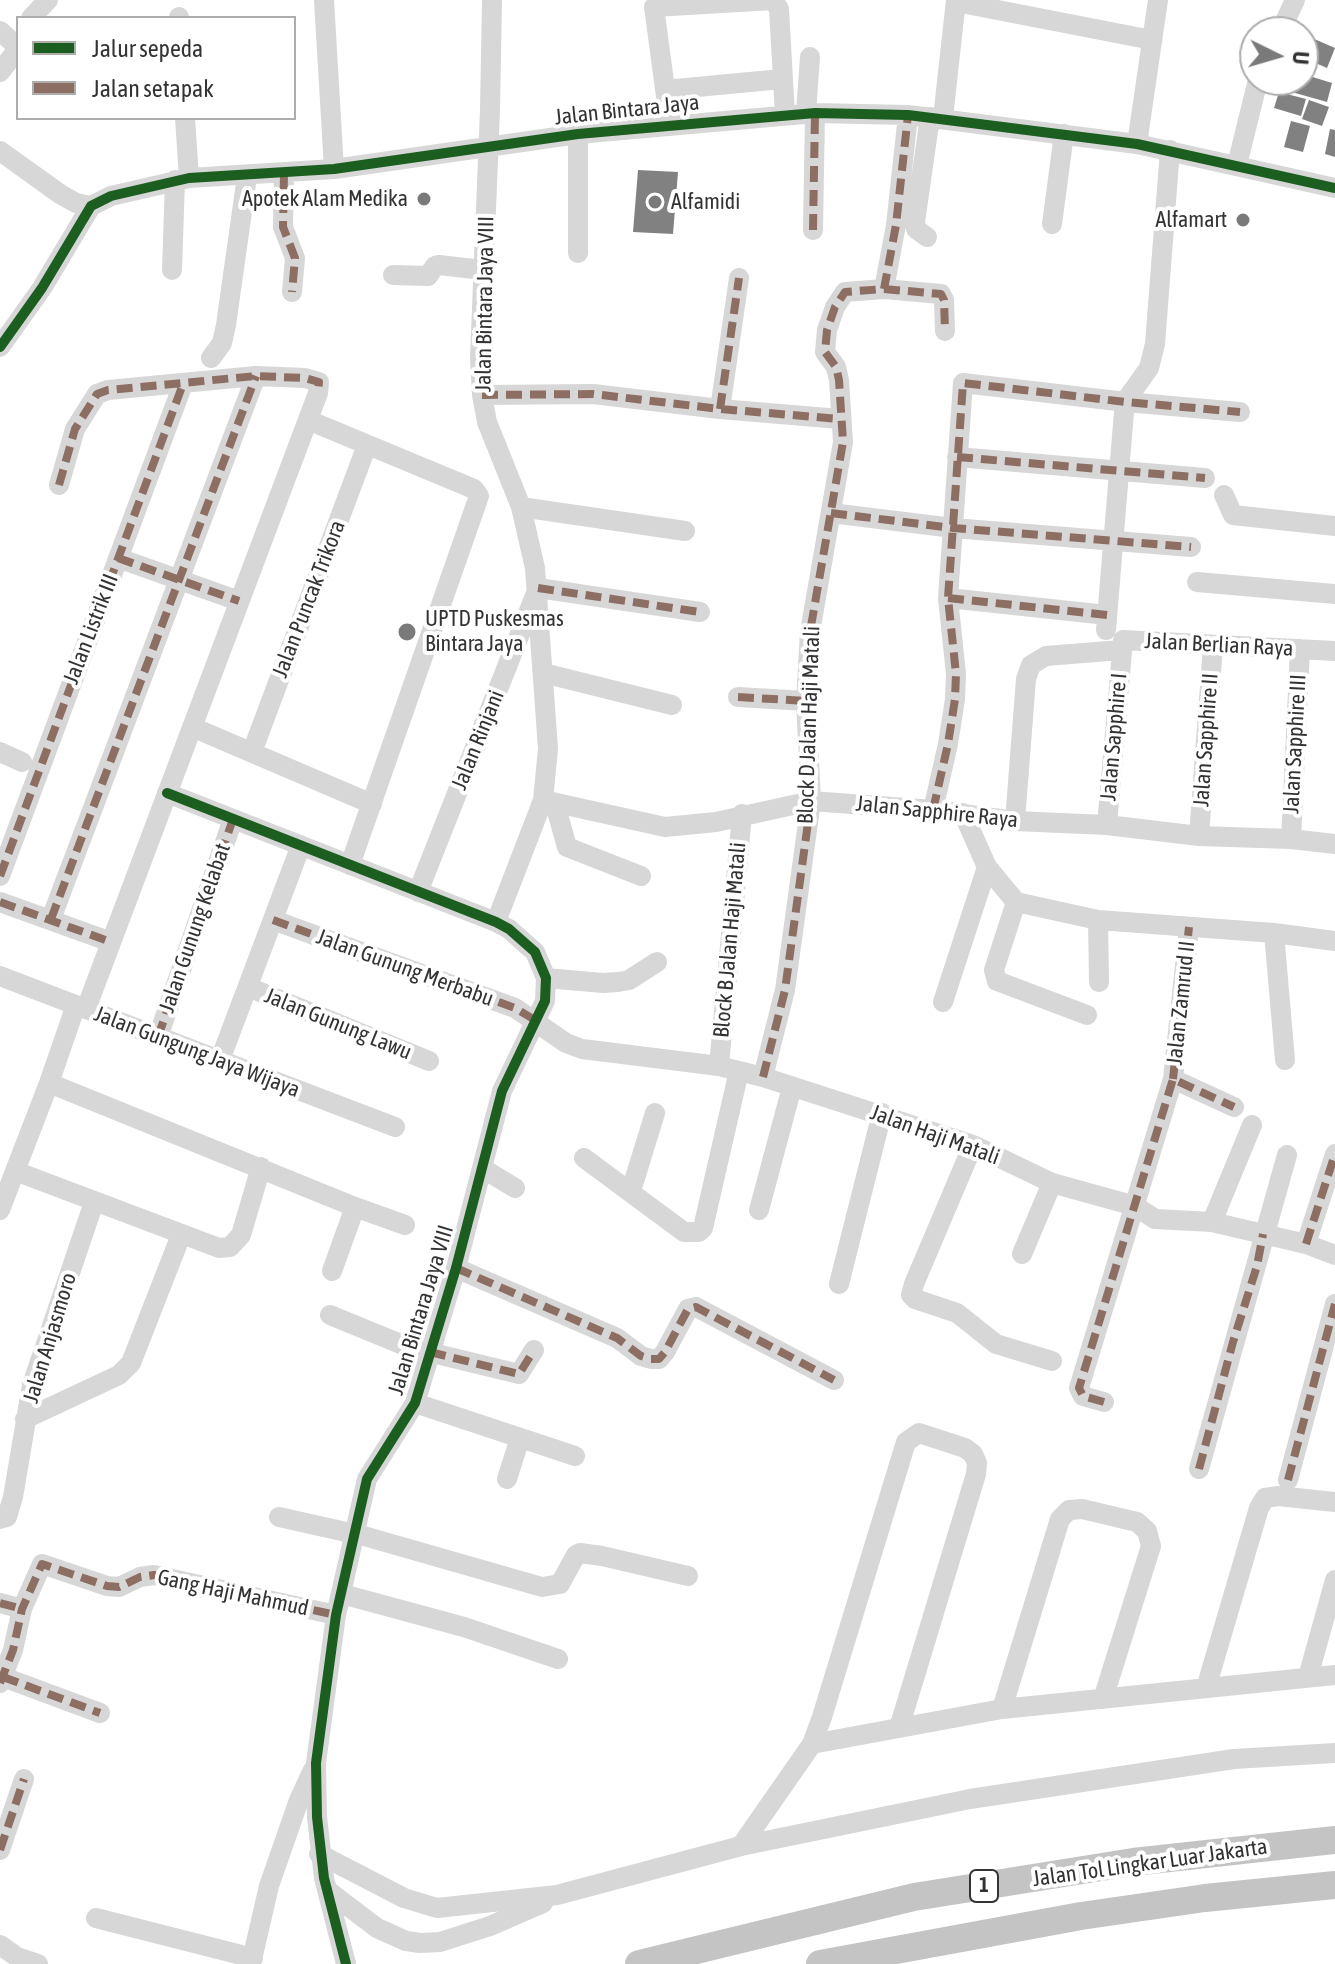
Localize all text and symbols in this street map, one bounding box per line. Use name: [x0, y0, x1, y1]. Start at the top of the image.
legend: [16, 16, 296, 120]
north arrow: [1239, 16, 1319, 96]
text: Jalur sepeda: [92, 35, 203, 62]
text: U: [1287, 50, 1314, 66]
text: Jalan setapak: [92, 75, 214, 102]
street label: Jalan Bintara Jaya: [553, 89, 701, 131]
place label: Apotek Alam Medika: [242, 186, 408, 212]
place label: Alfamidi: [671, 189, 740, 215]
marker: Apotek Alam Medika: [415, 190, 433, 208]
marker: Alfamidi: [646, 193, 664, 211]
place label: Alfamart: [1155, 207, 1227, 233]
marker: Alfamart: [1234, 211, 1252, 229]
street label: Jalan Bintara Jaya VIII: [470, 216, 500, 392]
street label: Jalan Puncak Trikora: [267, 517, 351, 681]
street label: Jalan Listrik III: [58, 570, 124, 688]
place label: UPTD Puskesmas Bintara Jaya: [425, 606, 564, 658]
marker: UPTD Puskesmas Bintara Jaya: [396, 621, 418, 643]
street label: Block D Jalan Haji Matali: [792, 626, 826, 824]
street label: Jalan Berlian Raya: [1144, 628, 1294, 662]
street label: Jalan Sapphire I: [1095, 672, 1133, 802]
street label: Jalan Sapphire II: [1188, 672, 1224, 808]
street label: Jalan Sapphire III: [1278, 674, 1312, 814]
street label: Jalan Rinjani: [446, 686, 510, 794]
street label: Jalan Sapphire Raya: [855, 790, 1019, 834]
street label: Jalan Gunung Kelabat: [154, 840, 236, 1016]
street label: Block B Jalan Haji Matali: [708, 841, 752, 1039]
street label: Jalan Gunung Merbabu: [313, 924, 497, 1012]
street label: Jalan Zamrud II: [1161, 940, 1201, 1066]
street label: Jalan Gunung Lawu: [261, 982, 415, 1066]
street label: Jalan Gungung Jaya Wijaya: [91, 1001, 303, 1103]
street label: Jalan Haji Matali: [867, 1099, 1003, 1171]
street label: Jalan Bintara Jaya VIII: [383, 1222, 459, 1398]
street label: Jalan Anjasmoro: [18, 1270, 82, 1406]
street label: Gang Haji Mahmud: [155, 1564, 311, 1622]
street label: Jalan Tol Lingkar Luar Jakarta: [1031, 1833, 1269, 1893]
road number: 1: [970, 1870, 998, 1902]

